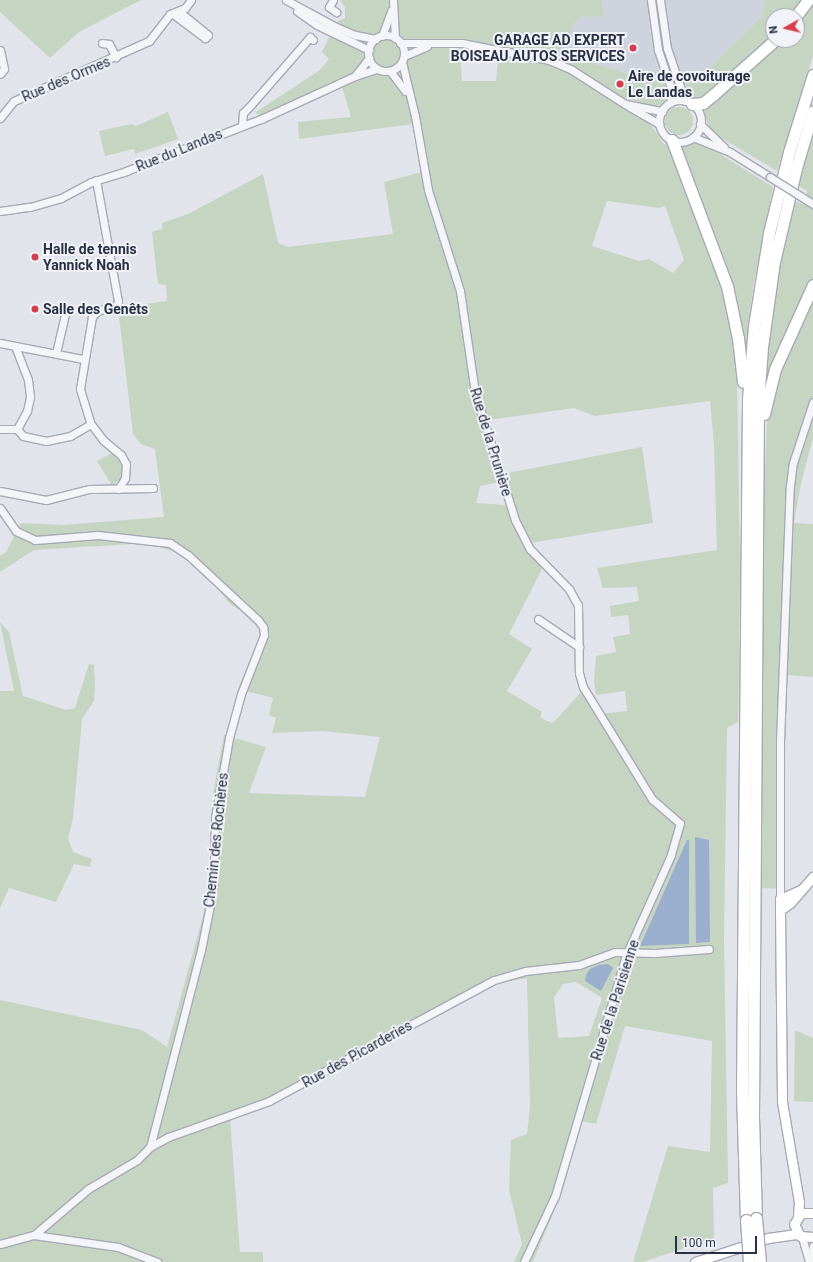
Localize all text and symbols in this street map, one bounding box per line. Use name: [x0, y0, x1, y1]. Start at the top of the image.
north arrow: [765, 8, 805, 48]
text: N: [767, 25, 781, 34]
place label: GARAGE AD EXPERT BOISEAU AUTOS SERVICES: [451, 32, 625, 64]
marker: GARAGE AD EXPERT BOISEAU AUTOS SERVICES: [628, 43, 638, 53]
street label: Rue des Ormes: [19, 53, 113, 105]
place label: Aire de covoiturage Le Landas: [628, 68, 750, 100]
marker: Aire de covoiturage Le Landas: [615, 79, 625, 89]
street label: Rue du Landas: [133, 125, 225, 175]
place label: Halle de tennis Yannick Noah: [43, 241, 137, 274]
marker: Halle de tennis Yannick Noah: [30, 252, 40, 262]
place label: Salle des Genêts: [43, 301, 148, 317]
marker: Salle des Genêts: [30, 304, 40, 314]
street label: Rue de la Prunière: [467, 386, 515, 498]
street label: Chemin des Rochères: [201, 772, 231, 908]
street label: Rue de la Parisienne: [588, 937, 642, 1063]
street label: Rue des Picarderies: [299, 1017, 415, 1091]
scale bar: [677, 1228, 759, 1254]
text: 100 m: [682, 1236, 716, 1250]

